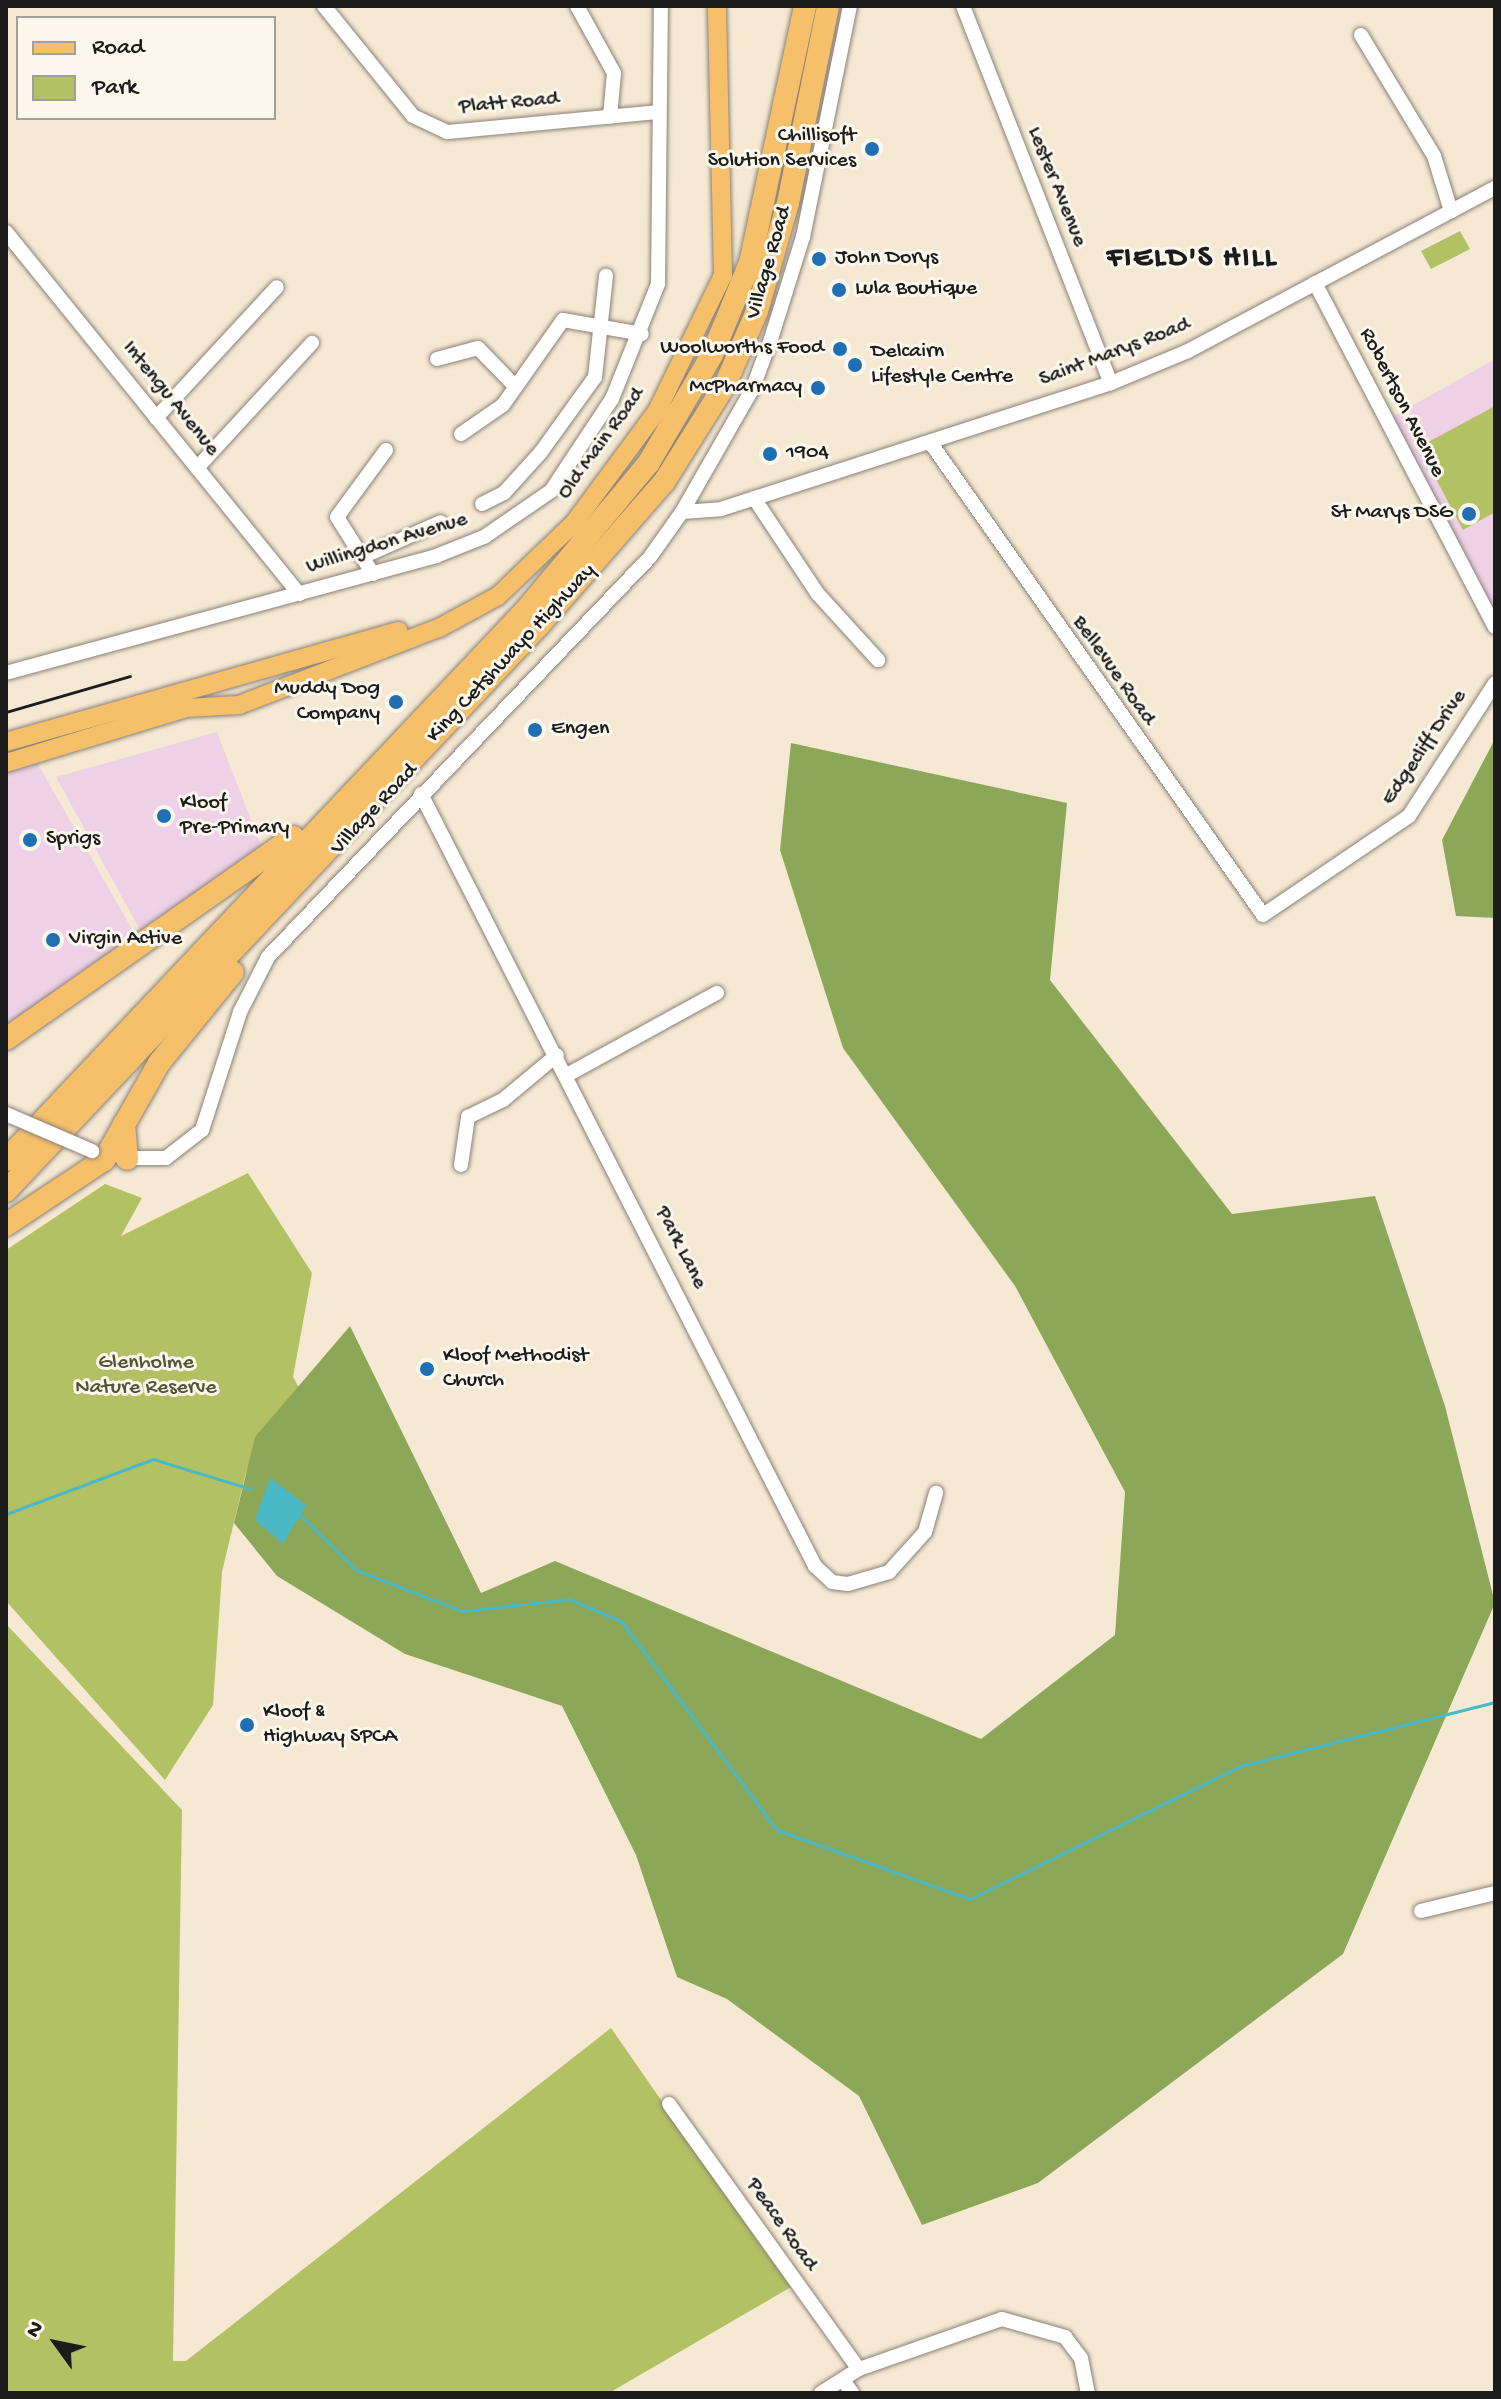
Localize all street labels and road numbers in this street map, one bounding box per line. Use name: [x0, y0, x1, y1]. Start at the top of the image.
street label: Platt Road: [458, 86, 560, 122]
street label: Lester Avenue: [1020, 123, 1092, 251]
street label: Village Road: [741, 204, 799, 322]
street label: Saint Marys Road: [1036, 312, 1194, 394]
street label: Robertson Avenue: [1352, 324, 1450, 482]
street label: Intengu Avenue: [115, 336, 225, 462]
street label: Old Main Road: [552, 383, 652, 505]
street label: Willingdon Avenue: [303, 507, 471, 581]
street label: King Cetshwayo Highway: [422, 559, 602, 749]
street label: Bellevue Road: [1065, 611, 1161, 731]
street label: Edgecliff Drive: [1377, 685, 1473, 811]
street label: Village Road: [326, 759, 424, 861]
street label: Park Lane: [648, 1202, 712, 1294]
street label: Peace Road: [739, 2173, 823, 2277]

